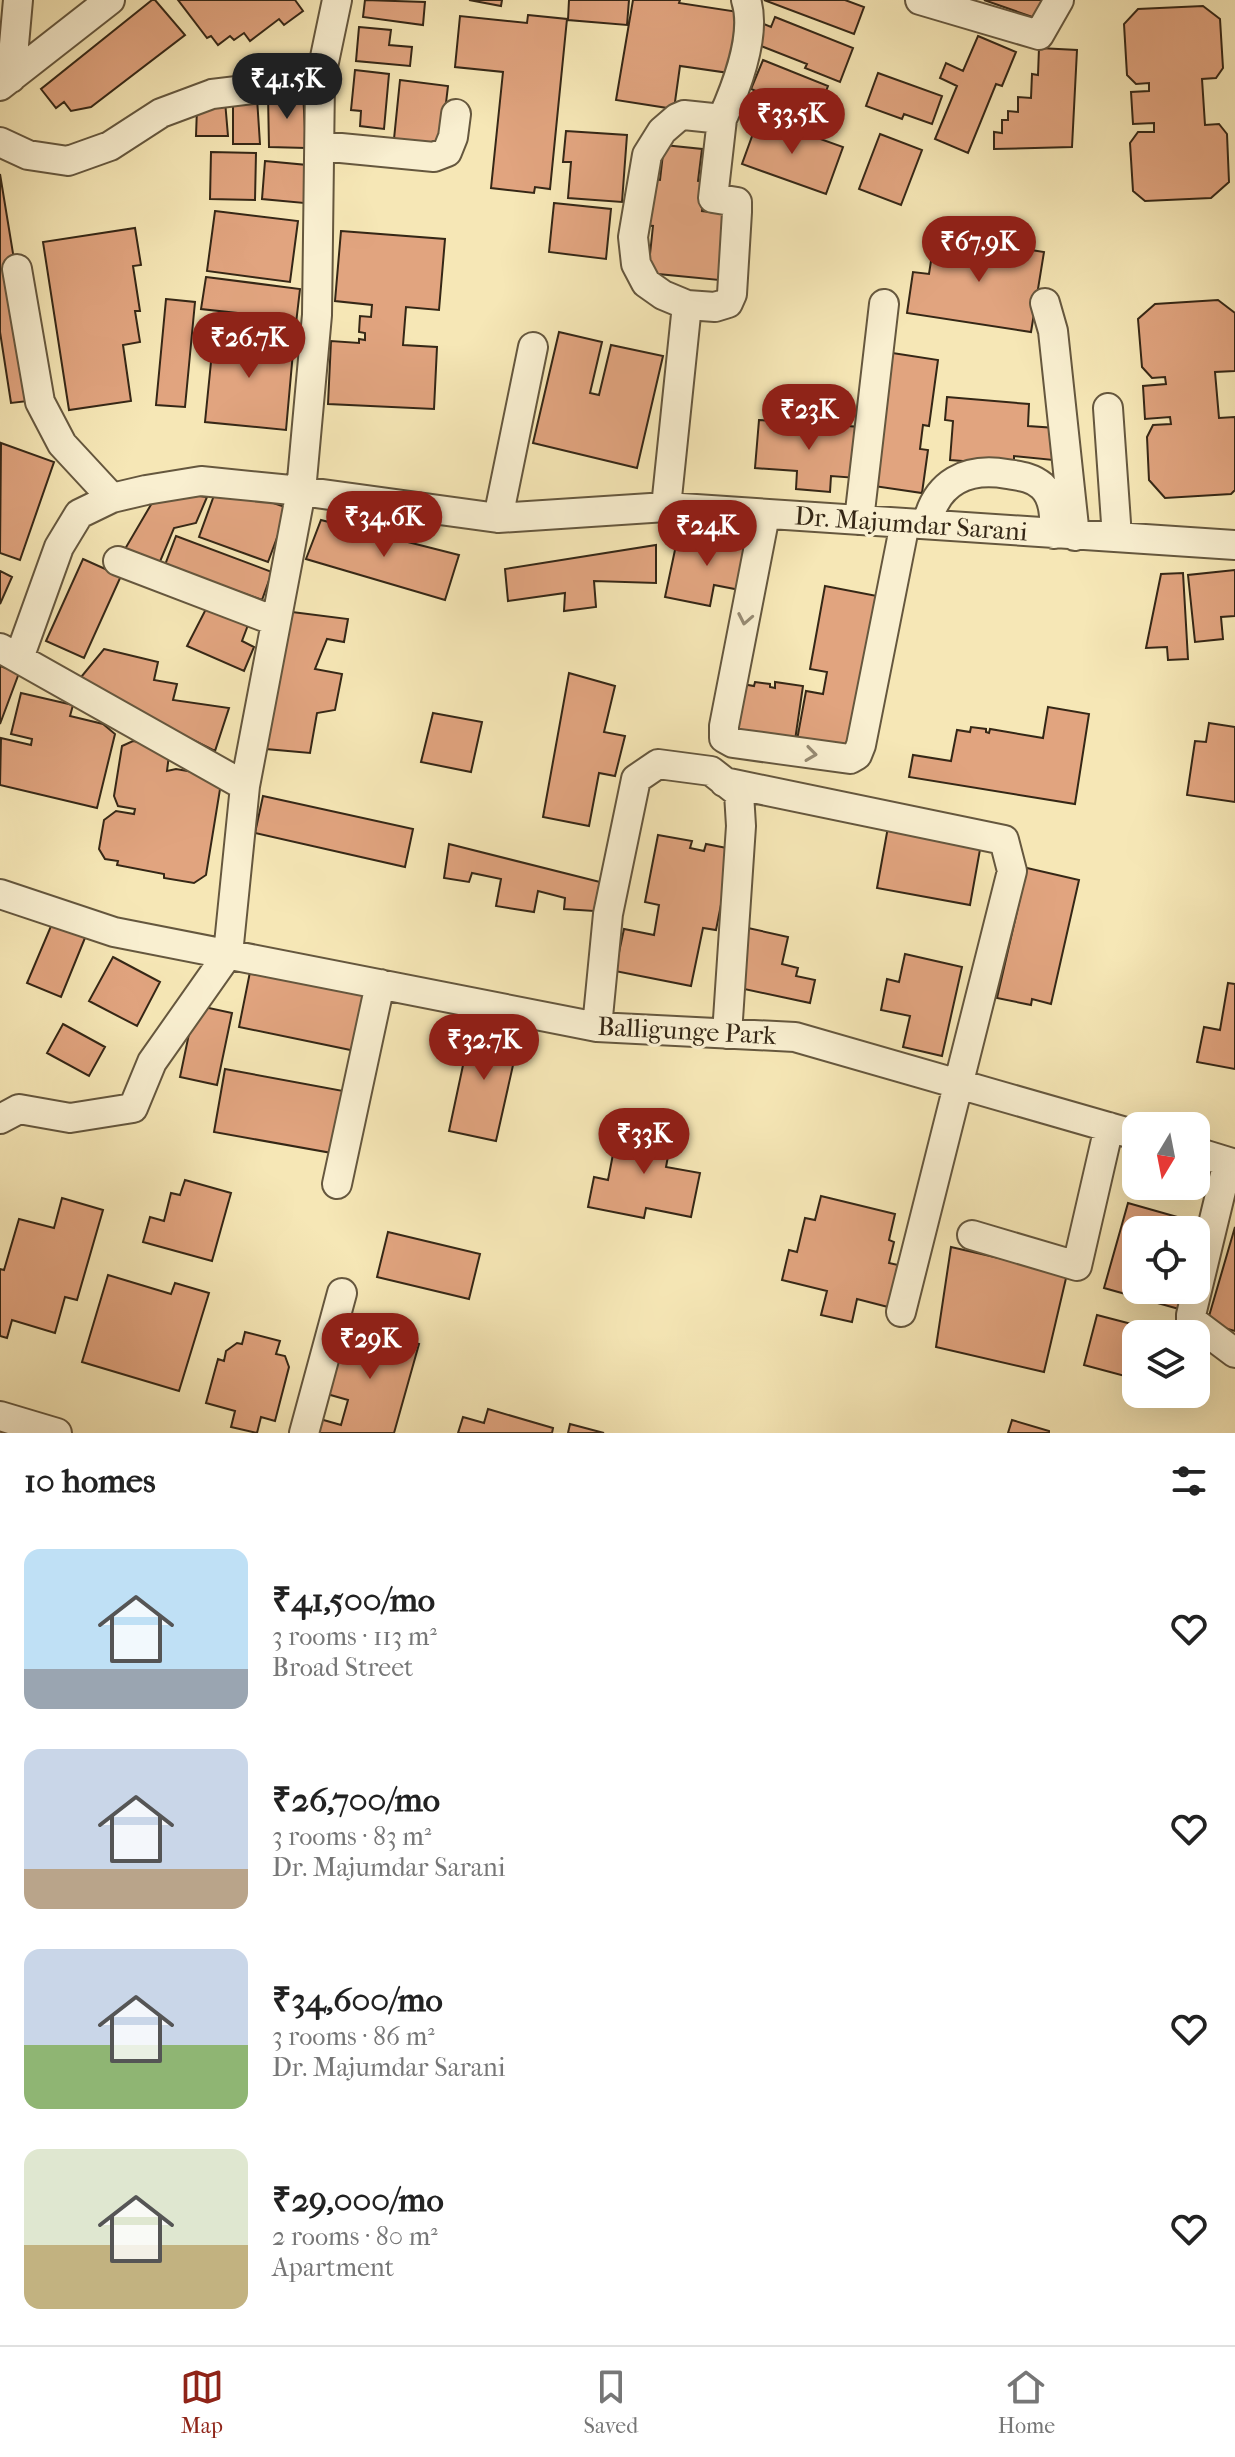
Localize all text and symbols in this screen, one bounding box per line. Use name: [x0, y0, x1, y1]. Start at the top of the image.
pin: ₹41.5K: [222, 53, 352, 121]
text: ₹41.5K: [250, 63, 324, 94]
pin: ₹33.5K: [727, 88, 857, 156]
text: ₹33.5K: [757, 98, 827, 129]
pin: ₹67.9K: [914, 216, 1044, 284]
text: ₹67.9K: [940, 226, 1018, 257]
pin: ₹26.7K: [184, 312, 314, 380]
text: ₹26.7K: [210, 322, 288, 353]
pin: ₹23K: [762, 384, 856, 452]
text: ₹23K: [780, 394, 838, 425]
pin: ₹34.6K: [319, 491, 449, 559]
pin: ₹24K: [660, 500, 754, 568]
street label: Dr. Majumdar Sarani: [793, 500, 1029, 548]
text: ₹34.6K: [344, 501, 424, 532]
text: ₹24K: [676, 510, 738, 541]
one-way arrow: [737, 612, 754, 626]
one-way arrow: [804, 745, 818, 762]
street label: Balligunge Park: [597, 1011, 778, 1051]
pin: ₹32.7K: [419, 1014, 549, 1082]
text: ₹32.7K: [447, 1024, 521, 1055]
pin: ₹33K: [597, 1108, 691, 1176]
north arrow: [1122, 1112, 1210, 1200]
map controls: [1122, 1112, 1210, 1408]
text: ₹33K: [616, 1118, 672, 1149]
button: locate: [1122, 1216, 1210, 1304]
pin: ₹29K: [323, 1313, 417, 1381]
button: layers: [1122, 1320, 1210, 1408]
text: ₹29K: [340, 1323, 400, 1354]
icon: filters: [1167, 1459, 1211, 1503]
text: 10 homes: [24, 1461, 155, 1501]
text: ₹41,500/mo: [272, 1580, 435, 1620]
icon: home: [88, 1581, 184, 1677]
icon: heart: [1167, 1607, 1211, 1651]
text: 3 rooms · 113 m²: [272, 1621, 437, 1652]
text: Broad Street: [272, 1652, 413, 1683]
text: ₹26,700/mo: [272, 1780, 440, 1820]
icon: home: [88, 1781, 184, 1877]
icon: heart: [1167, 1807, 1211, 1851]
text: 3 rooms · 83 m²: [272, 1821, 431, 1852]
text: Dr. Majumdar Sarani: [272, 1852, 506, 1883]
text: ₹34,600/mo: [272, 1980, 443, 2020]
icon: home: [88, 1981, 184, 2077]
icon: heart: [1167, 2007, 1211, 2051]
text: 3 rooms · 86 m²: [272, 2021, 435, 2052]
text: Dr. Majumdar Sarani: [272, 2052, 506, 2083]
text: ₹29,000/mo: [272, 2180, 444, 2220]
icon: home: [88, 2181, 184, 2277]
icon: heart: [1167, 2207, 1211, 2251]
text: 2 rooms · 80 m²: [272, 2221, 438, 2252]
text: Apartment: [272, 2252, 394, 2283]
tab: Map: [180, 2365, 224, 2439]
tab: Saved: [584, 2365, 638, 2439]
tab: Home: [998, 2365, 1055, 2439]

